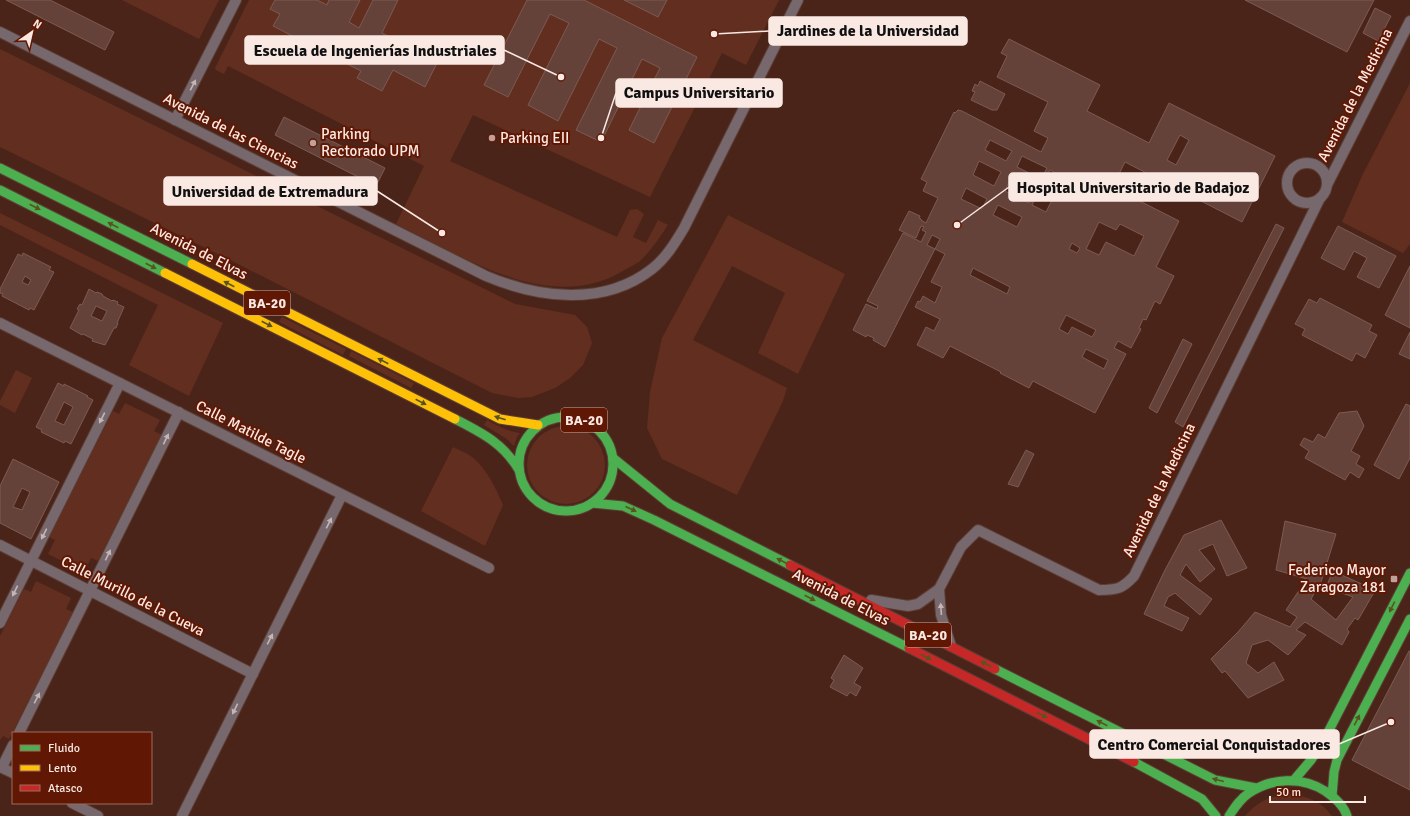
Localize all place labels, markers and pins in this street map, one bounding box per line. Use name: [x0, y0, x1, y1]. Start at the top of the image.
callout: Jardines de la Universidad: [769, 17, 967, 45]
callout: Escuela de Ingenierías Industriales: [245, 36, 504, 64]
callout: Campus Universitario: [616, 79, 782, 107]
place label: Parking Rectorado UPM: [321, 125, 420, 160]
place label: Parking EII: [500, 129, 570, 147]
marker: Parking EII: [487, 133, 497, 143]
marker: Parking Rectorado UPM: [308, 138, 318, 148]
callout: Hospital Universitario de Badajoz: [1009, 173, 1258, 201]
callout: Universidad de Extremadura: [164, 177, 377, 205]
place label: Federico Mayor Zaragoza 181: [1288, 561, 1386, 596]
marker: Federico Mayor Zaragoza 181: [1389, 574, 1399, 584]
callout: Centro Comercial Conquistadores: [1090, 730, 1339, 758]

